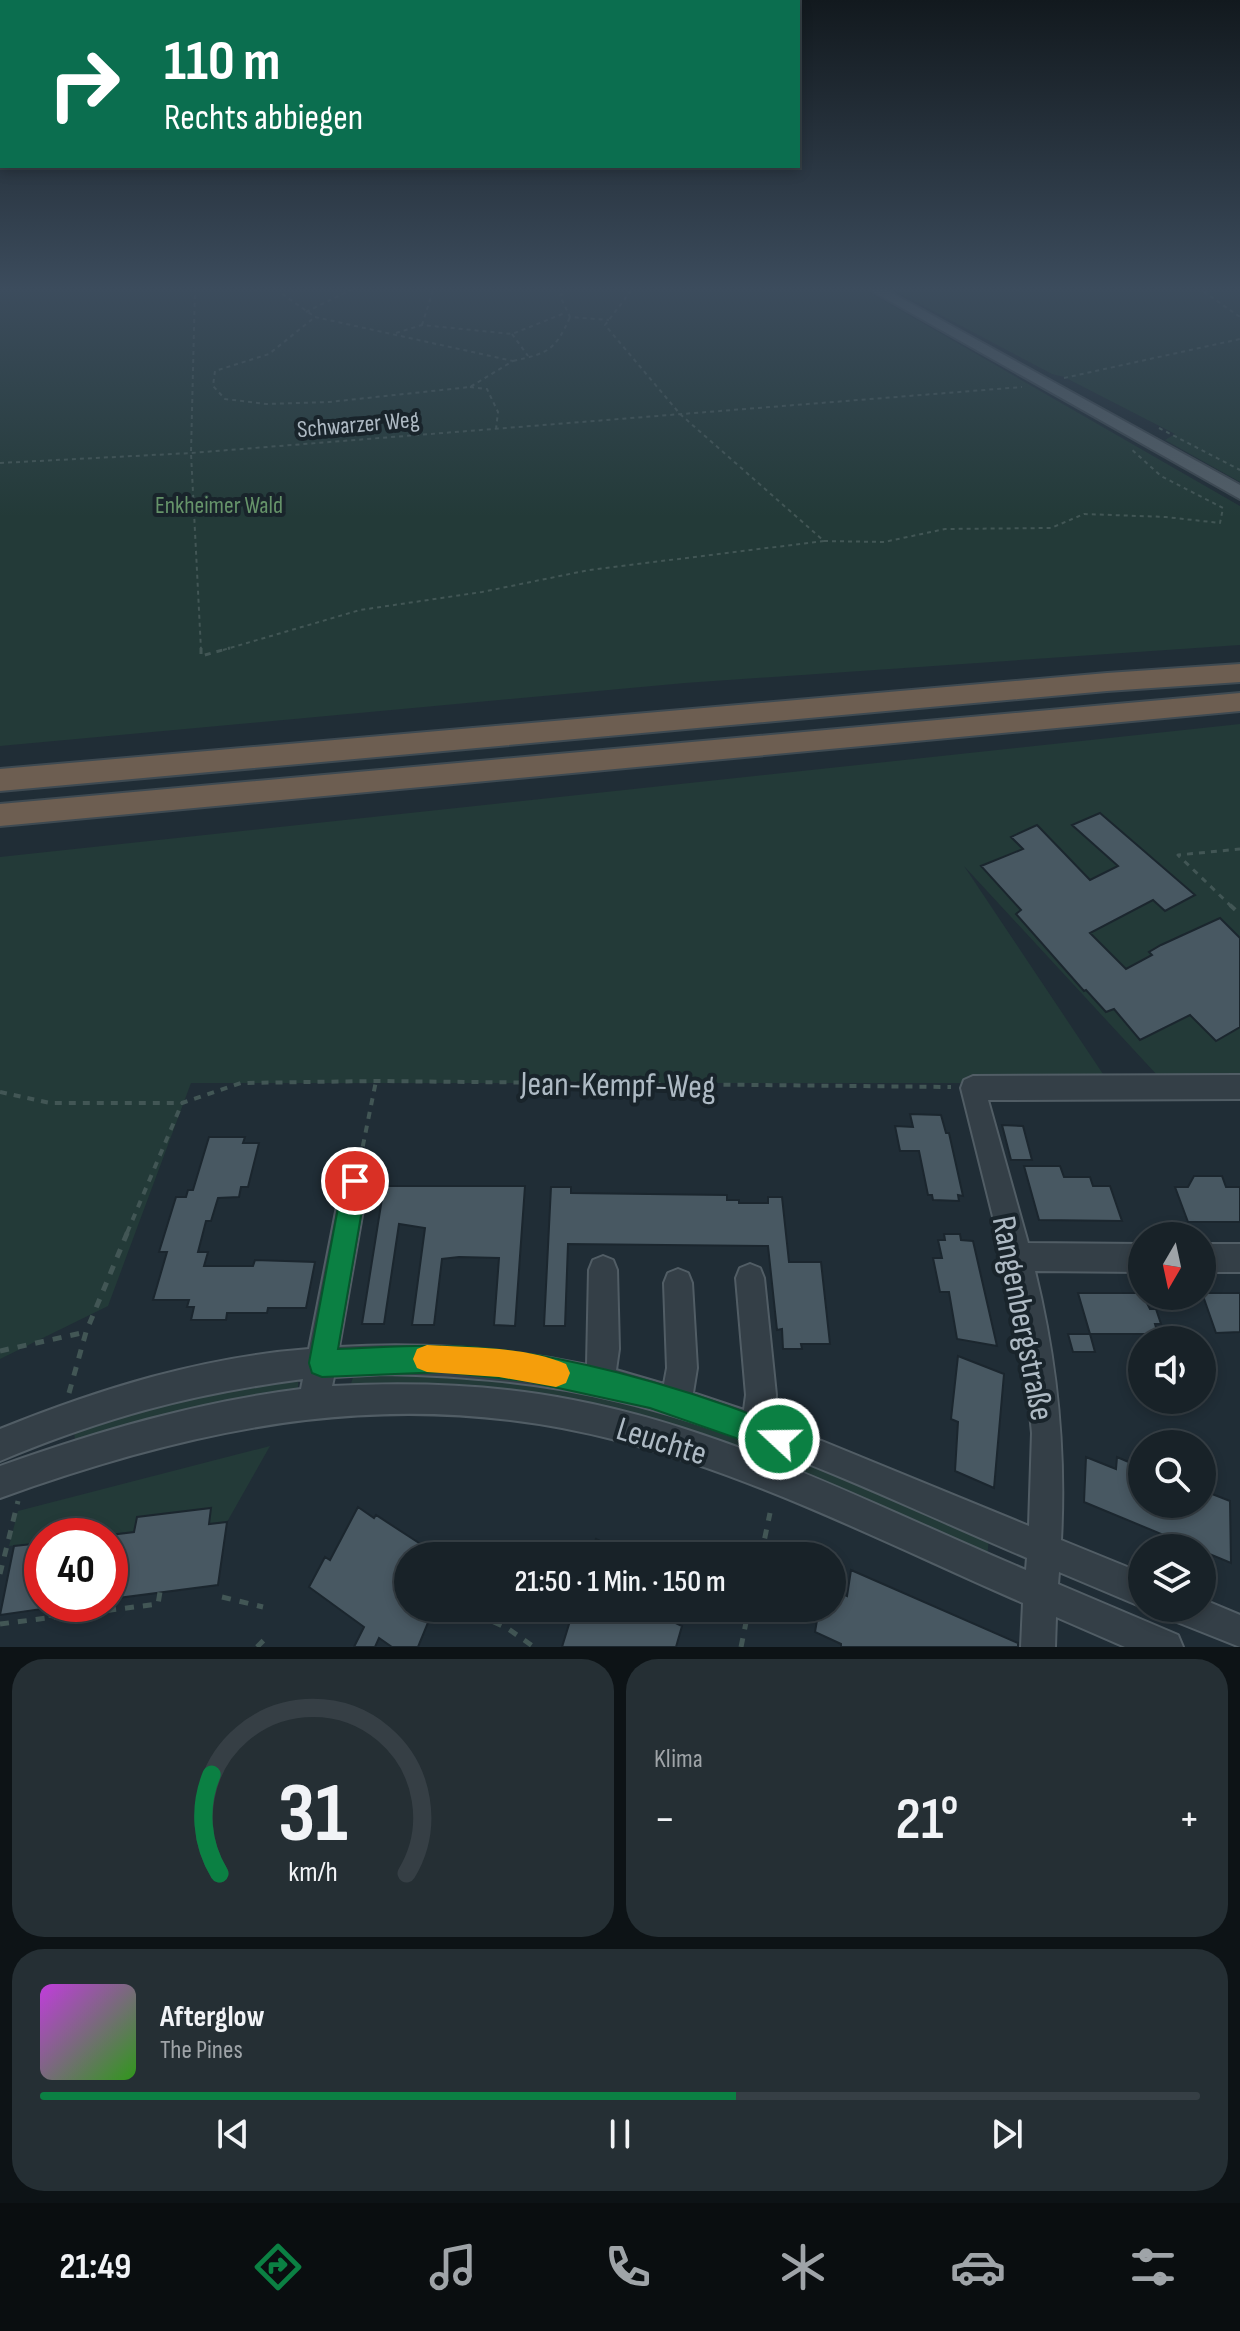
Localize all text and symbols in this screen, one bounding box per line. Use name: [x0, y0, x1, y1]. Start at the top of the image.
text: 110 m: [164, 29, 280, 96]
icon: right: [32, 32, 136, 136]
text: Rechts abbiegen: [164, 97, 363, 140]
street label: Schwarzer Weg: [296, 405, 420, 444]
park label: Enkheimer Wald: [155, 491, 283, 520]
street label: Jean-Kempf-Weg: [519, 1063, 716, 1108]
pin: [321, 1147, 389, 1215]
icon: arrive: [333, 1159, 377, 1203]
street label: Rangenbergstraße: [983, 1212, 1062, 1424]
north arrow: [1128, 1222, 1216, 1310]
map controls: [1128, 1222, 1216, 1622]
button: sound: [1128, 1326, 1216, 1414]
position arrow: [737, 1397, 821, 1481]
street label: Leuchte: [611, 1408, 712, 1475]
button: search: [1128, 1430, 1216, 1518]
speed limit sign: 40: [24, 1518, 128, 1622]
button: layers: [1128, 1534, 1216, 1622]
text: 21:50 · 1 Min. · 150 m: [514, 1564, 726, 1600]
text: Klima: [654, 1744, 703, 1775]
text: 31: [278, 1765, 348, 1865]
text: 21°: [895, 1784, 959, 1856]
text: −: [654, 1793, 676, 1846]
text: +: [1178, 1793, 1200, 1846]
text: km/h: [288, 1855, 338, 1890]
text: Afterglow: [160, 1999, 265, 2035]
text: The Pines: [160, 2035, 243, 2066]
icon: previous: [211, 2112, 255, 2156]
icon: pause: [598, 2112, 642, 2156]
icon: next: [985, 2112, 1029, 2156]
icon: directions: [250, 2239, 306, 2295]
icon: music: [425, 2239, 481, 2295]
icon: phone: [600, 2239, 656, 2295]
icon: climate: [775, 2239, 831, 2295]
icon: car: [950, 2239, 1006, 2295]
icon: filters: [1125, 2239, 1181, 2295]
text: 21:49: [59, 2246, 131, 2289]

